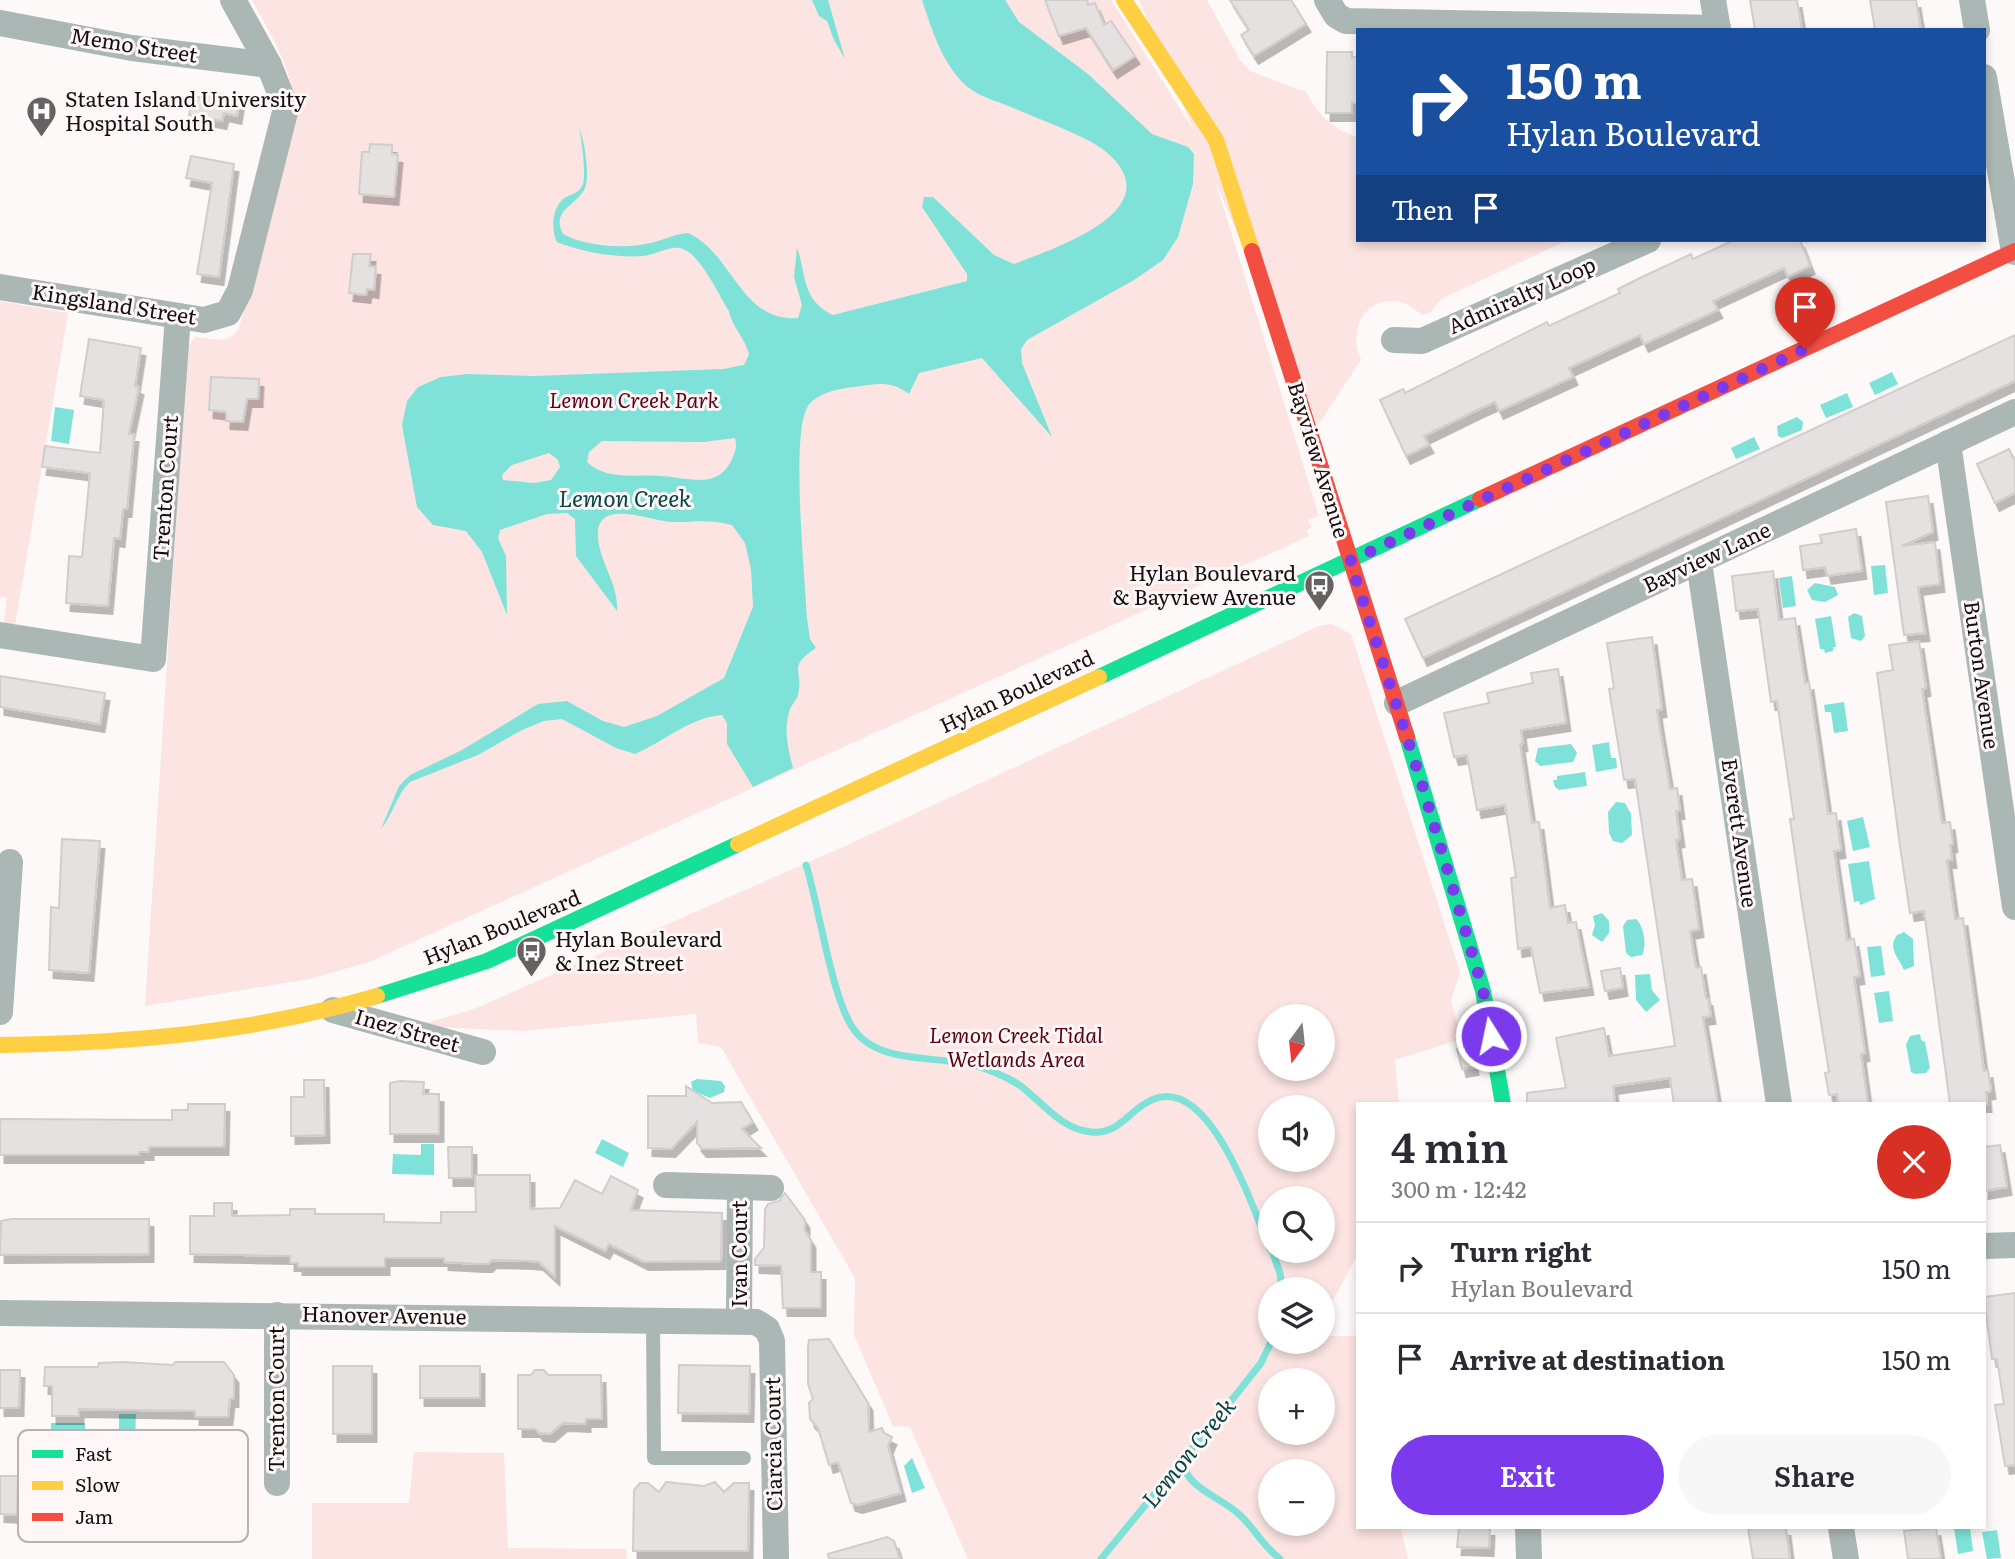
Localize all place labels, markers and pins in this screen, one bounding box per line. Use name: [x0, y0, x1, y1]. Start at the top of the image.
place label: Staten Island University Hospital South: [65, 82, 307, 137]
hospital icon: Staten Island University Hospital South: [25, 95, 59, 139]
pin: [1775, 277, 1835, 349]
place label: Hylan Boulevard & Bayview Avenue: [1113, 556, 1296, 611]
bus stop icon: Hylan Boulevard & Bayview Avenue: [1302, 569, 1336, 613]
place label: Hylan Boulevard & Inez Street: [555, 922, 722, 977]
bus stop icon: Hylan Boulevard & Inez Street: [515, 935, 549, 979]

